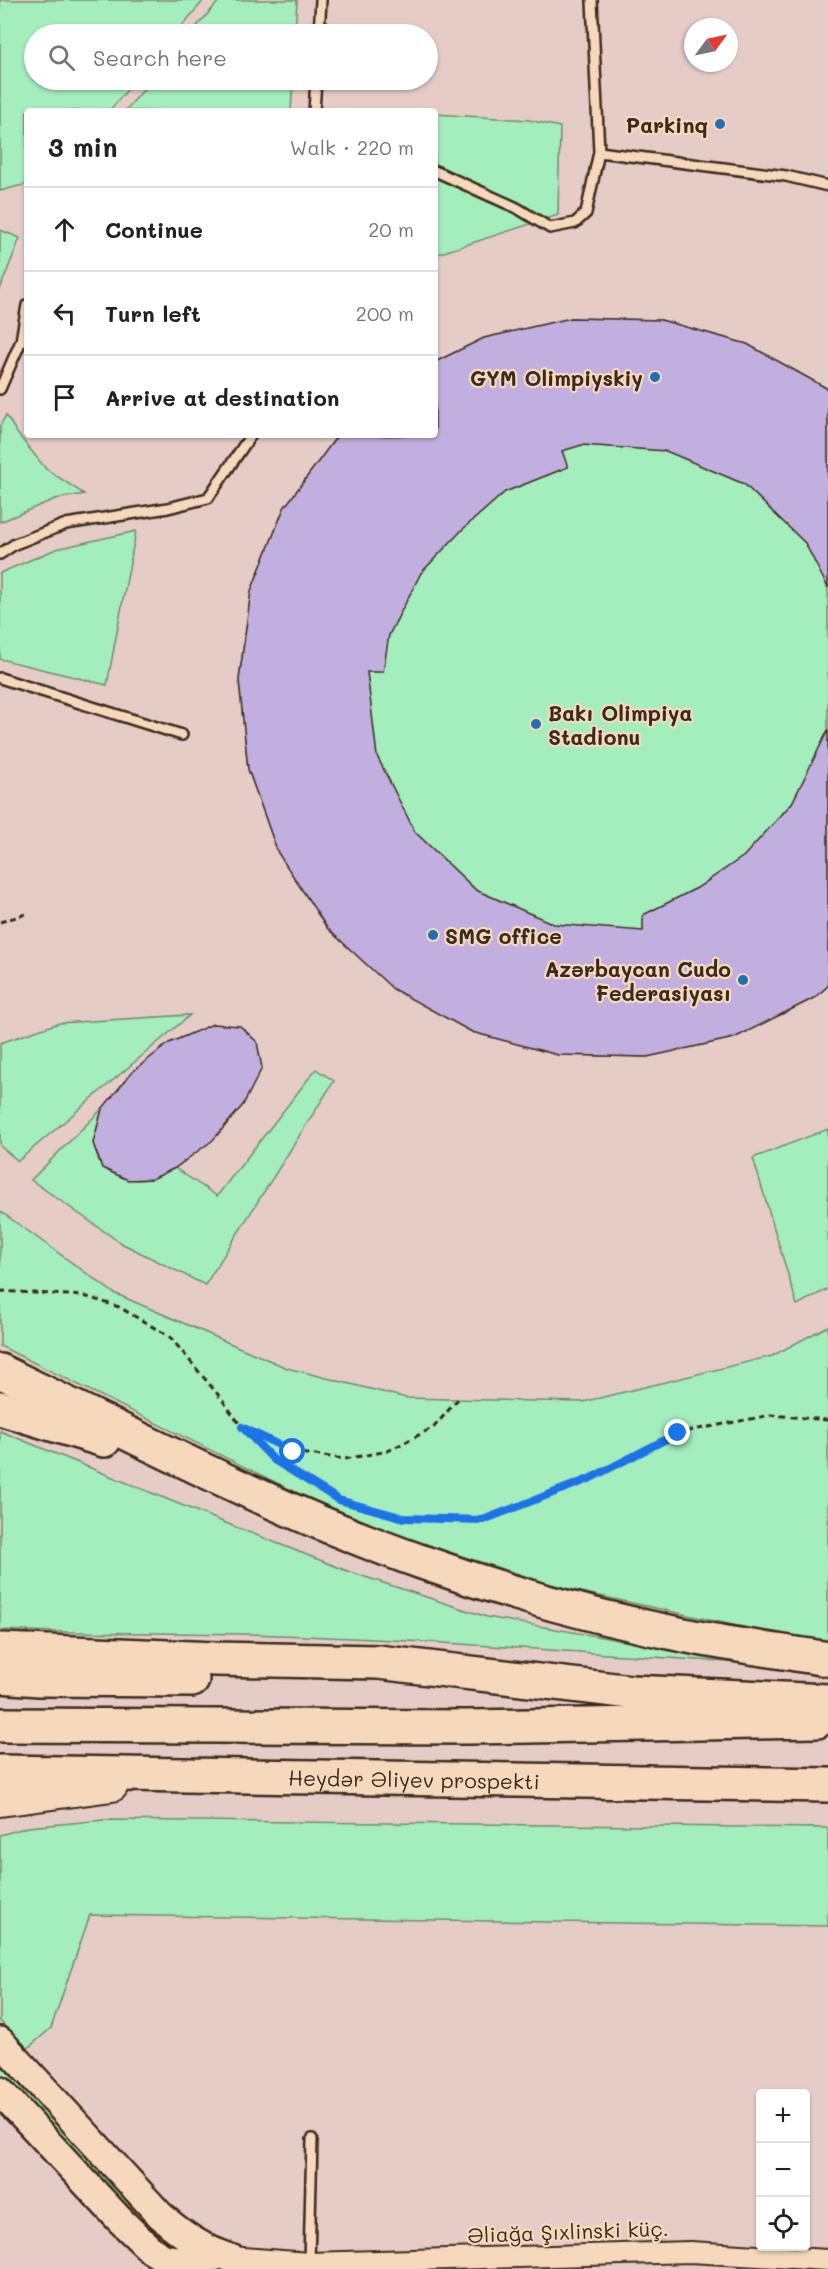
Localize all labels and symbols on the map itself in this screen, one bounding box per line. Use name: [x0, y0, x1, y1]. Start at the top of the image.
north arrow: [684, 18, 738, 72]
place label: Parkinq: [626, 111, 708, 138]
marker: Parkinq: [713, 117, 727, 131]
place label: GYM Olimpiyskiy: [470, 364, 643, 392]
marker: GYM Olimpiyskiy: [648, 370, 662, 384]
place label: Bakı Olimpiya Stadionu: [548, 699, 692, 750]
marker: Bakı Olimpiya Stadionu: [529, 717, 543, 731]
place label: SMG office: [445, 922, 562, 949]
marker: SMG office: [426, 928, 440, 942]
place label: Azərbaycan Cudo Federasiyası: [545, 955, 731, 1007]
marker: Azərbaycan Cudo Federasiyası: [736, 973, 750, 987]
route end: [664, 1419, 690, 1445]
route start: [279, 1438, 305, 1464]
street label: Heydər Əliyev prospekti: [288, 1763, 540, 1794]
street label: Əliağa Şıxlinski küç.: [467, 2214, 669, 2248]

